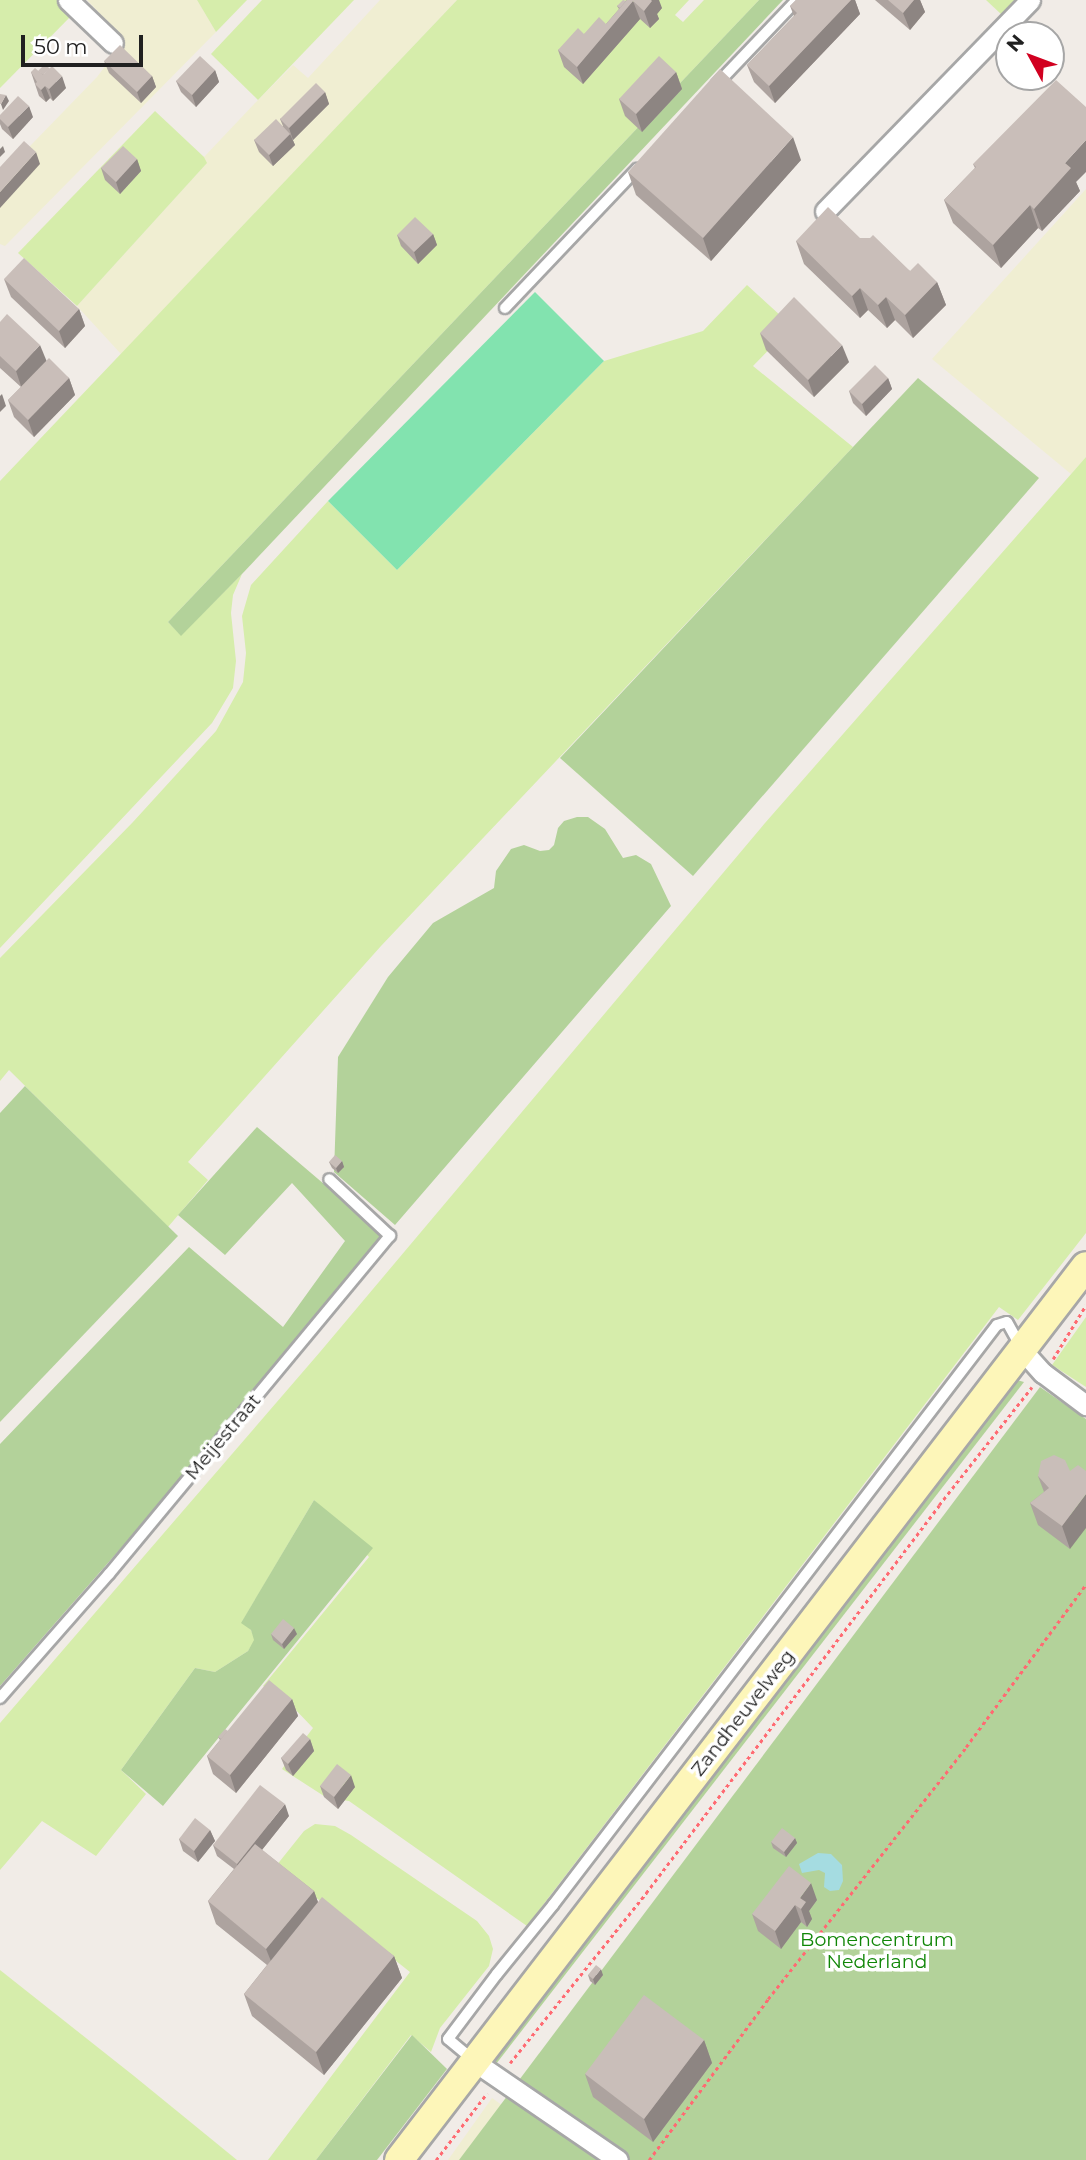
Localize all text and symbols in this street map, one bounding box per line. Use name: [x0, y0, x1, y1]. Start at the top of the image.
scale bar: [24, 21, 147, 65]
north arrow: [995, 21, 1065, 91]
text: N: [1002, 30, 1029, 57]
text: 50 m: [34, 34, 88, 59]
street label: Meijestraat: [180, 1389, 266, 1485]
street label: Zandheuvelweg: [687, 1645, 799, 1781]
park label: Bomencentrum Nederland: [800, 1929, 954, 1973]

